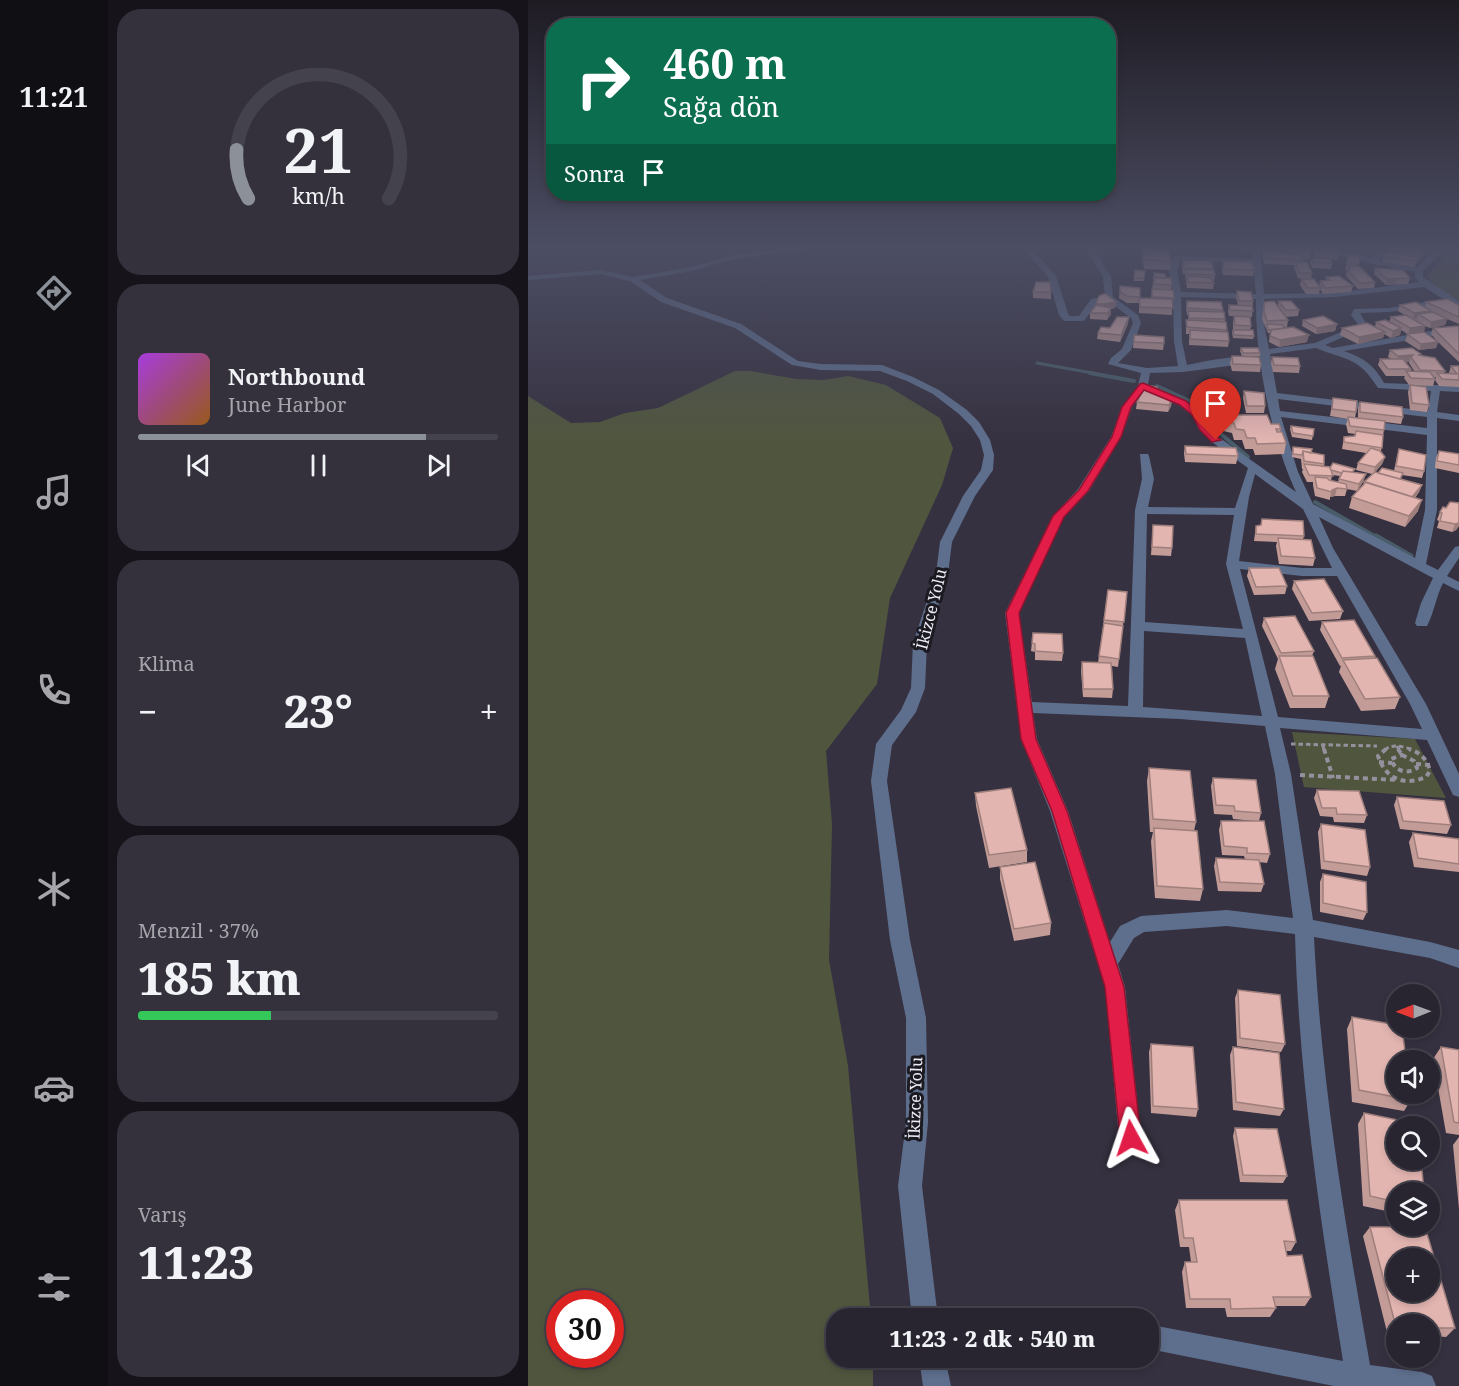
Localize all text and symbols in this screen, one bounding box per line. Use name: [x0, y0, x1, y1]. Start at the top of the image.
text: 460 m: [663, 34, 787, 91]
icon: right: [564, 42, 642, 120]
text: 11:21: [19, 78, 89, 115]
text: Sağa dön: [663, 88, 779, 125]
text: 21: [283, 106, 353, 191]
icon: arrive: [637, 156, 670, 189]
text: Sonra: [564, 158, 625, 188]
text: km/h: [292, 182, 345, 211]
icon: directions: [33, 272, 75, 314]
text: Northbound: [228, 361, 365, 391]
pin: [1190, 378, 1241, 440]
icon: arrive: [1199, 387, 1232, 420]
text: June Harbor: [228, 391, 346, 418]
icon: previous: [182, 449, 215, 482]
icon: pause: [302, 449, 335, 482]
icon: next: [422, 449, 455, 482]
icon: music: [33, 471, 75, 513]
street label: İkizce Yolu: [910, 566, 952, 652]
text: Klima: [138, 650, 195, 677]
icon: phone: [33, 669, 75, 711]
text: 23°: [284, 680, 353, 741]
text: −: [138, 689, 157, 734]
text: +: [480, 689, 498, 734]
icon: climate: [33, 868, 75, 910]
text: Menzil · 37%: [138, 917, 259, 944]
text: 185 km: [138, 947, 301, 1008]
north arrow: [1386, 984, 1440, 1038]
map controls: [1386, 984, 1440, 1368]
button: sound: [1386, 1050, 1440, 1104]
street label: İkizce Yolu: [903, 1056, 927, 1140]
icon: car: [33, 1067, 75, 1109]
position arrow: [1099, 1106, 1163, 1170]
button: search: [1386, 1116, 1440, 1170]
button: layers: [1386, 1182, 1440, 1236]
text: Varış: [138, 1201, 186, 1228]
text: 11:23: [138, 1231, 254, 1292]
button: +: [1386, 1248, 1440, 1302]
icon: filters: [33, 1266, 75, 1308]
speed limit sign: 30: [546, 1290, 624, 1368]
button: −: [1386, 1314, 1440, 1368]
text: 11:23 · 2 dk · 540 m: [890, 1323, 1095, 1353]

